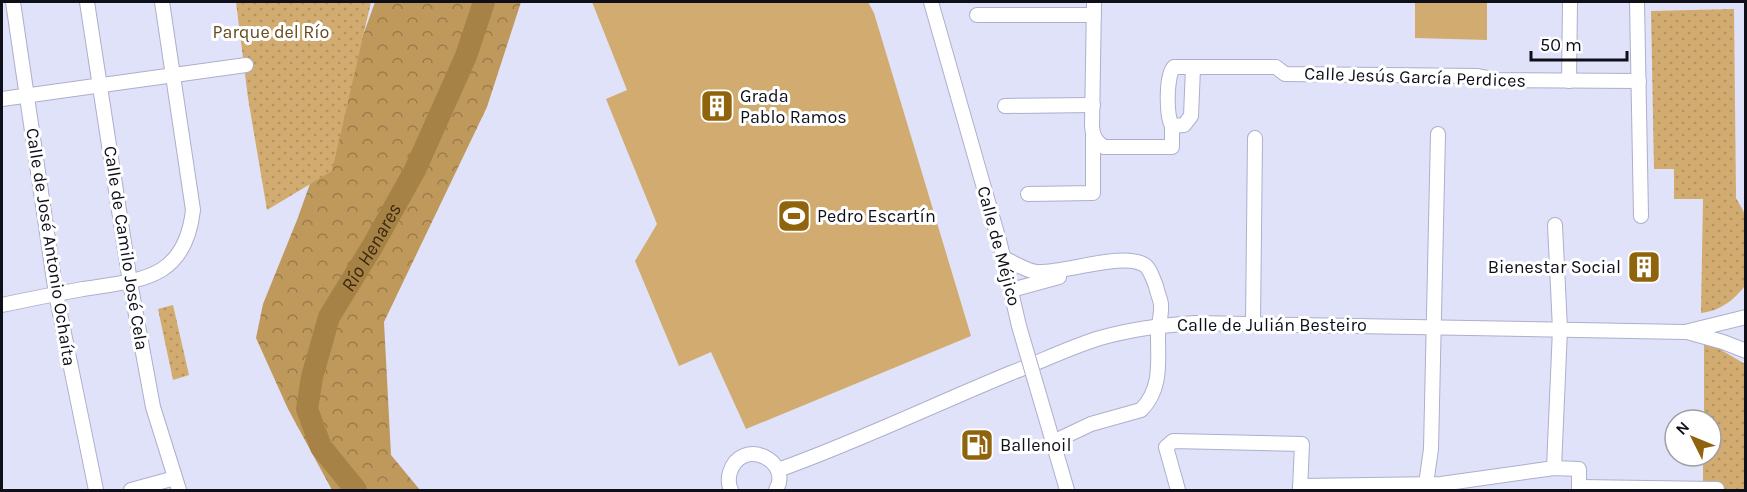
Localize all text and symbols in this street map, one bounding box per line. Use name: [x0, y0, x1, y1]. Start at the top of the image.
park label: Parque del Río: [213, 21, 329, 43]
scale bar: [1531, 24, 1627, 62]
text: 50 m: [1540, 34, 1582, 56]
street label: Calle Jesús García Perdices: [1304, 62, 1526, 92]
place label: Grada Pablo Ramos: [740, 85, 847, 128]
building icon: Grada Pablo Ramos: [699, 88, 735, 124]
street label: Calle de José Antonio Ochaíta: [21, 126, 81, 368]
street label: Calle de Camilo José Cela: [99, 144, 153, 352]
street label: Calle de Méjico: [972, 184, 1026, 308]
sports icon: Pedro Escartín: [776, 198, 812, 234]
water label: Río Henares: [336, 199, 406, 296]
place label: Pedro Escartín: [817, 205, 936, 227]
building icon: Bienestar Social: [1626, 249, 1662, 285]
place label: Bienestar Social: [1488, 256, 1621, 278]
street label: Calle de Julián Besteiro: [1177, 314, 1367, 336]
north arrow: [1663, 408, 1723, 468]
text: N: [1672, 417, 1693, 439]
fuel station icon: Ballenoil: [959, 427, 995, 463]
place label: Ballenoil: [1000, 434, 1072, 456]

